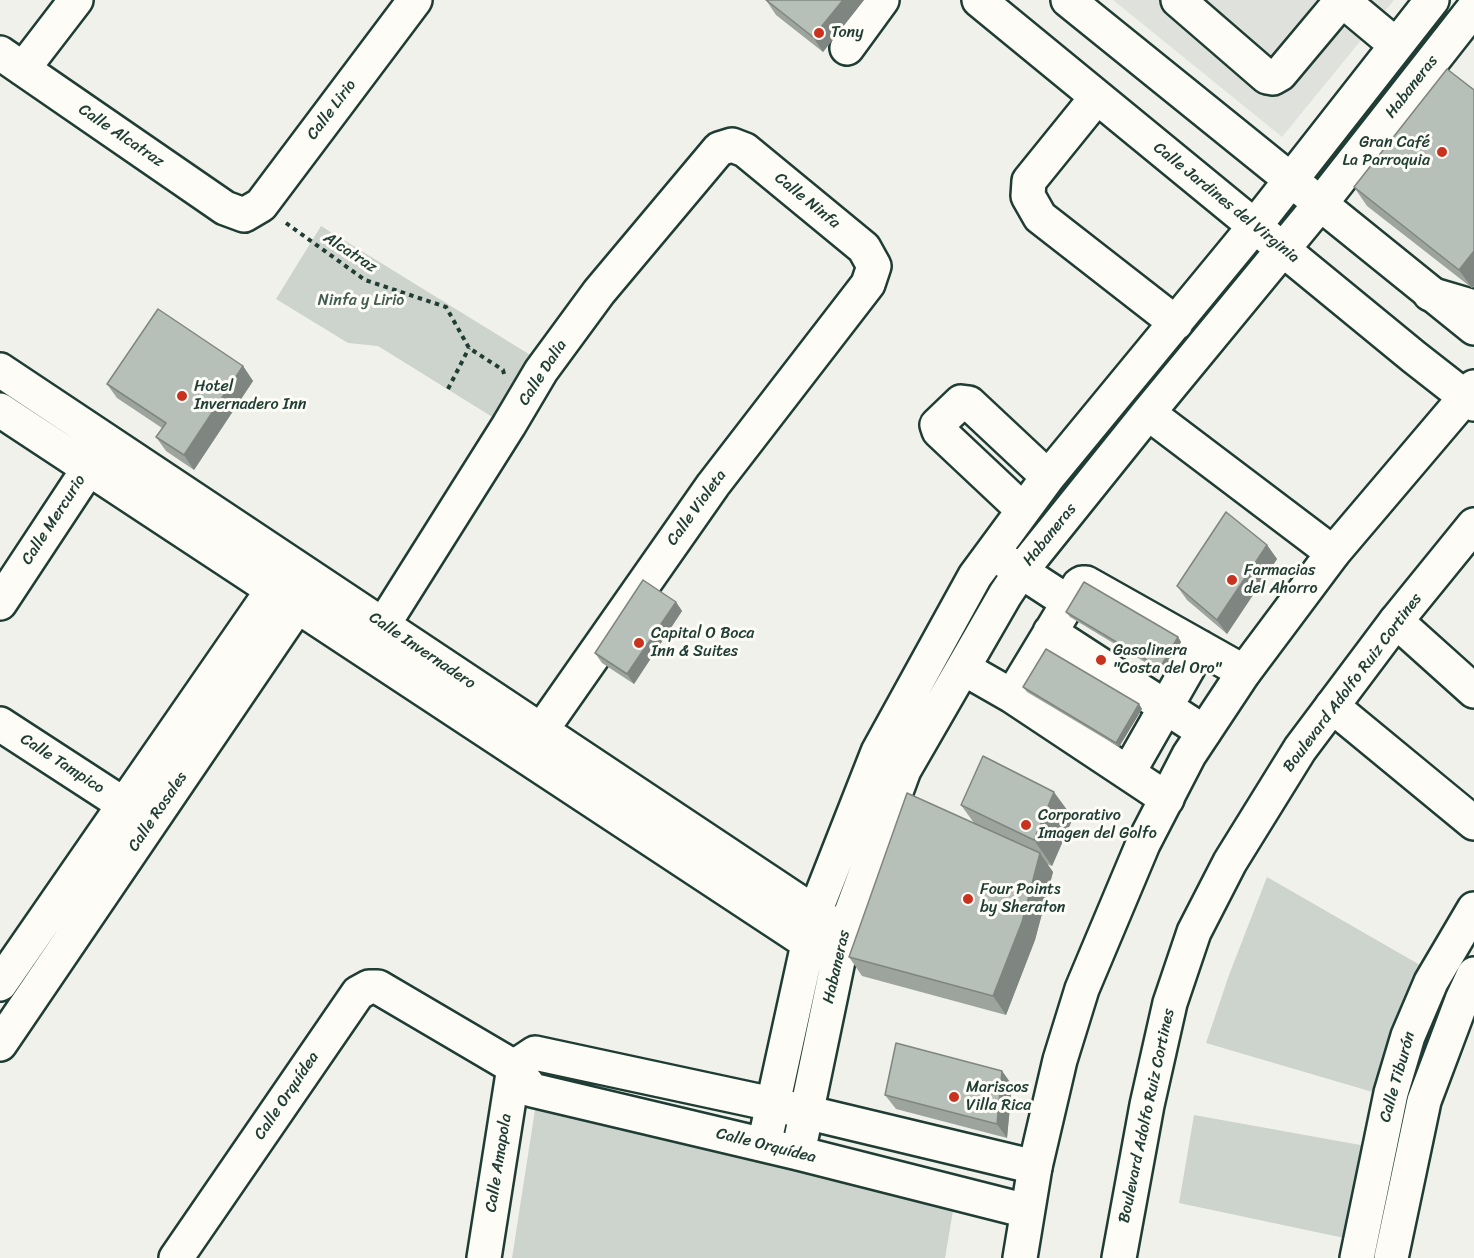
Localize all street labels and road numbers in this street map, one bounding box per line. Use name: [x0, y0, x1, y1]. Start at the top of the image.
street label: Habaneras: [1382, 52, 1442, 122]
street label: Calle Lirio: [303, 76, 361, 144]
street label: Calle Alcatraz: [74, 100, 168, 172]
street label: Calle Jardines del Virginia: [1149, 138, 1303, 268]
street label: Calle Ninfa: [770, 169, 844, 233]
street label: Alcatraz: [320, 229, 380, 277]
street label: Calle Dalia: [515, 337, 571, 409]
street label: Calle Violeta: [663, 466, 731, 550]
street label: Calle Mercurio: [18, 472, 90, 568]
street label: Habaneras: [1019, 500, 1081, 570]
street label: Boulevard Adolfo Ruiz Cortines: [1279, 590, 1427, 776]
street label: Calle Invernadero: [365, 608, 479, 694]
street label: Calle Tampico: [16, 730, 108, 798]
street label: Calle Rosales: [124, 769, 192, 855]
street label: Habaneras: [819, 929, 855, 1005]
street label: Boulevard Adolfo Ruiz Cortines: [1115, 1007, 1179, 1225]
street label: Calle Tiburón: [1376, 1029, 1420, 1125]
street label: Calle Orquídea: [251, 1048, 323, 1144]
street label: Calle Amapola: [482, 1112, 516, 1214]
street label: Calle Orquídea: [714, 1124, 818, 1168]

